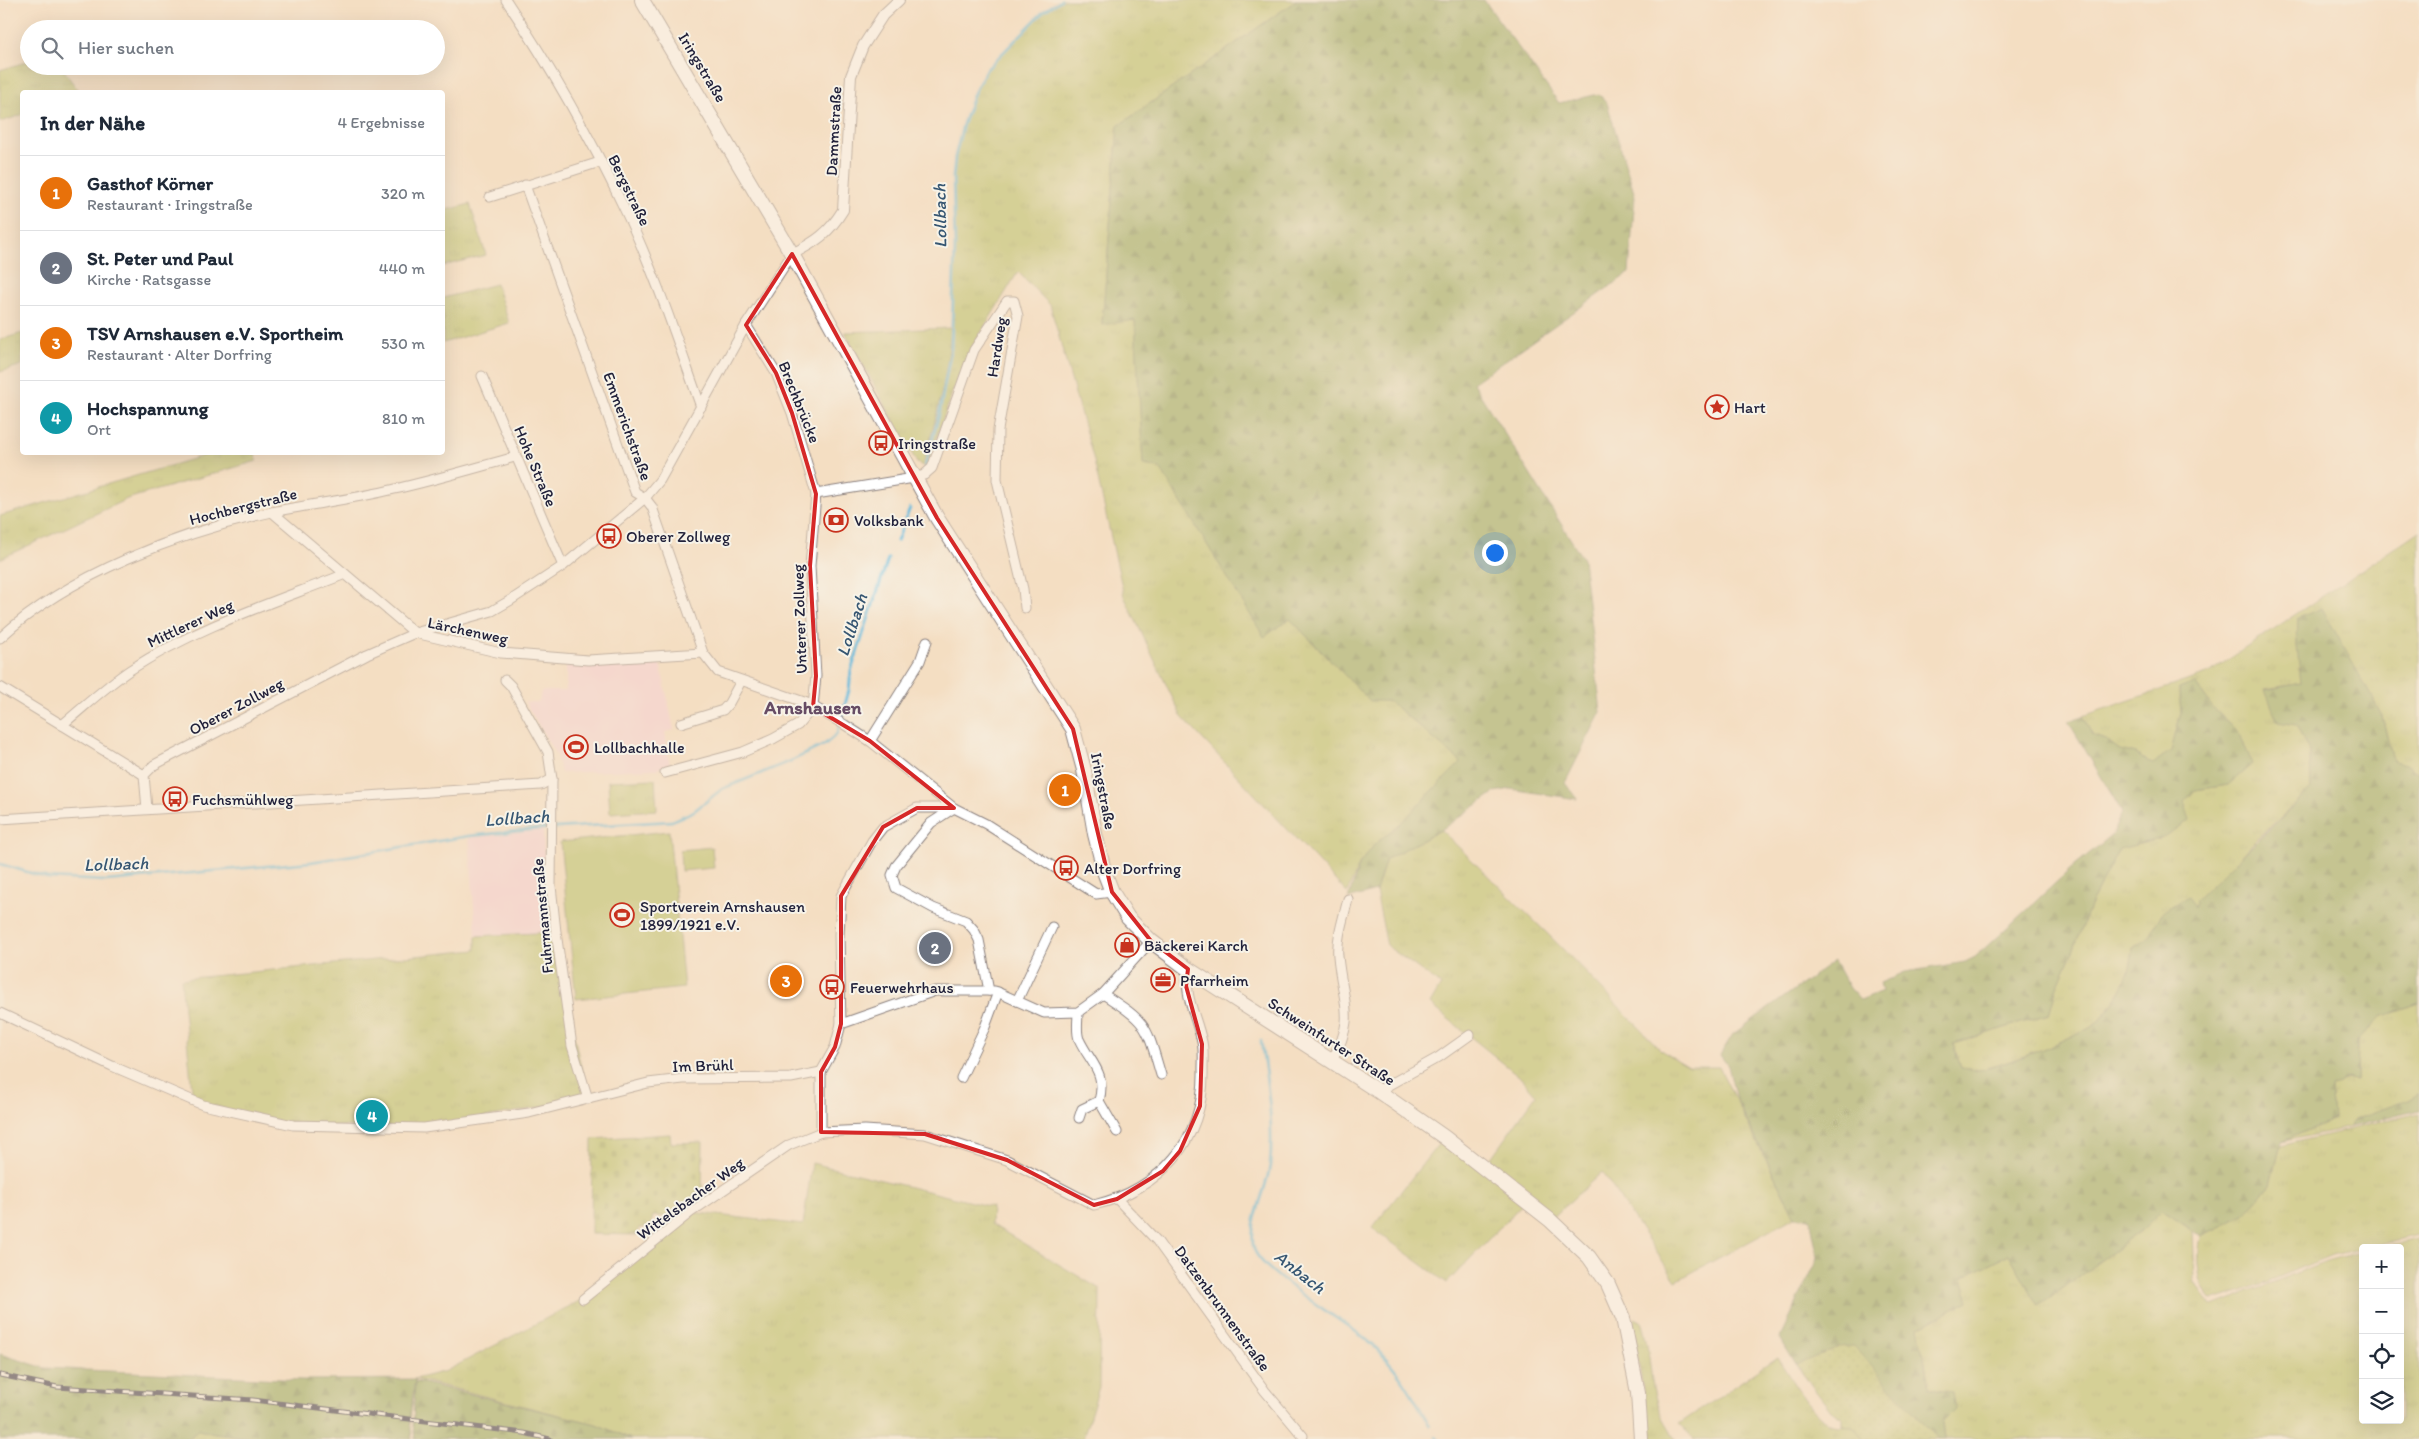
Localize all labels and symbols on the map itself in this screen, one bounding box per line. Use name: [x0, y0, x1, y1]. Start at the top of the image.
street label: Iringstraße: [674, 29, 731, 106]
street label: Dammstraße: [822, 85, 845, 176]
street label: Bergstraße: [604, 151, 655, 229]
water label: Lollbach: [928, 183, 952, 248]
street label: Hardweg: [982, 315, 1011, 379]
street label: Brechbrücke: [775, 358, 825, 446]
street label: Emmerichstraße: [599, 369, 656, 483]
place icon: Hart: [1704, 394, 1730, 420]
place label: Hart: [1734, 398, 1766, 417]
street label: Hohe Straße: [510, 423, 561, 510]
bus stop icon: Iringstraße: [868, 430, 894, 456]
place label: Iringstraße: [898, 434, 976, 453]
street label: Hochbergstraße: [187, 484, 299, 529]
bank icon: Volksbank: [823, 507, 849, 533]
place label: Volksbank: [854, 511, 925, 530]
bus stop icon: Oberer Zollweg: [596, 523, 622, 549]
place label: Oberer Zollweg: [626, 527, 731, 546]
your location: [1482, 540, 1508, 566]
street label: Unterer Zollweg: [788, 563, 811, 674]
water label: Lollbach: [832, 590, 873, 659]
street label: Mittlerer Weg: [144, 595, 237, 652]
street label: Lärchenweg: [426, 613, 511, 648]
street label: Oberer Zollweg: [186, 673, 287, 739]
district label: Arnshausen: [763, 696, 862, 719]
sports icon: Lollbachhalle: [563, 734, 589, 760]
place label: Lollbachhalle: [594, 738, 685, 757]
street label: Iringstraße: [1087, 751, 1120, 831]
pin: 1: [1049, 771, 1081, 809]
bus stop icon: Fuchsmühlweg: [162, 786, 188, 812]
place label: Fuchsmühlweg: [192, 790, 294, 809]
water label: Lollbach: [484, 805, 551, 831]
water label: Lollbach: [83, 852, 149, 876]
bus stop icon: Alter Dorfring: [1053, 855, 1079, 881]
street label: Fuhrmannstraße: [528, 858, 557, 974]
place label: Alter Dorfring: [1084, 859, 1182, 878]
place label: Sportverein Arnshausen 1899/1921 e.V.: [640, 897, 805, 934]
sports icon: Sportverein Arnshausen 1899/1921 e.V.: [609, 902, 635, 928]
pin: 2: [919, 929, 951, 967]
shop icon: Bäckerei Karch: [1114, 932, 1140, 958]
place label: Bäckerei Karch: [1144, 936, 1249, 955]
pin: 3: [770, 962, 802, 1000]
office icon: Pfarrheim: [1150, 967, 1176, 993]
place label: Pfarrheim: [1180, 971, 1249, 990]
bus stop icon: Feuerwehrhaus: [819, 974, 845, 1000]
place label: Feuerwehrhaus: [850, 978, 954, 997]
street label: Schweinfurter Straße: [1265, 993, 1399, 1090]
street label: Im Brühl: [672, 1055, 734, 1076]
pin: 4: [356, 1097, 388, 1135]
street label: Wittelsbacher Weg: [633, 1153, 748, 1244]
street label: Datzenbrunnenstraße: [1171, 1242, 1275, 1375]
water label: Anbach: [1270, 1245, 1330, 1299]

